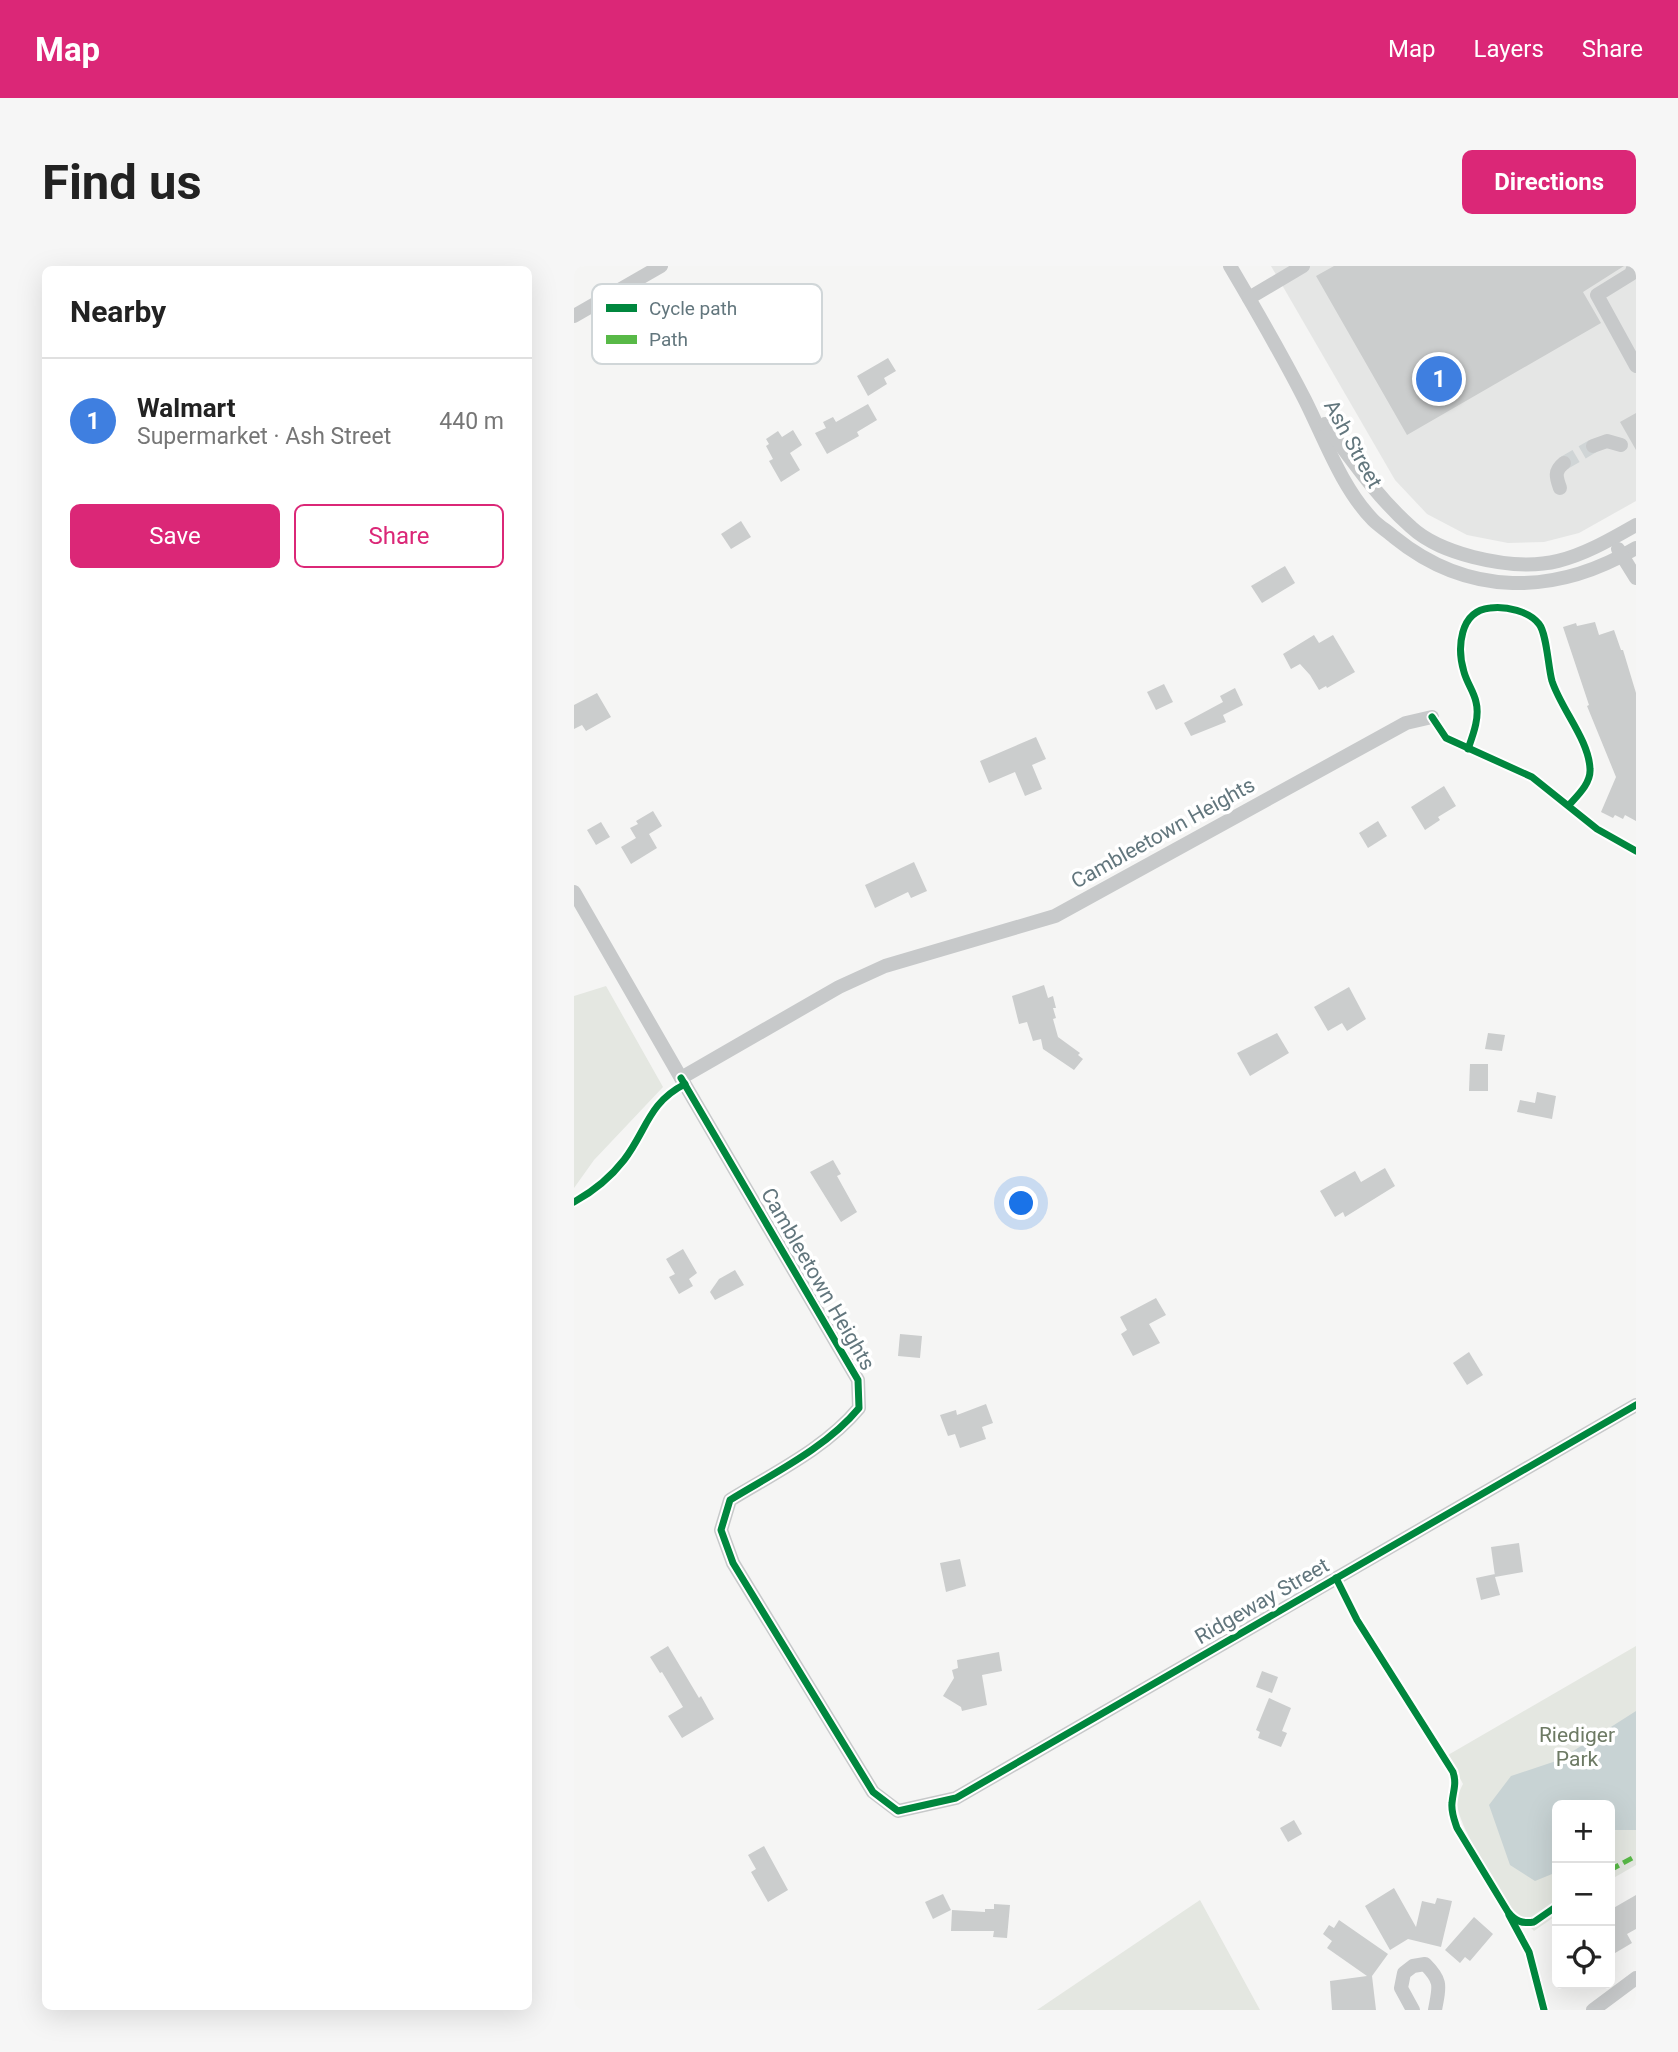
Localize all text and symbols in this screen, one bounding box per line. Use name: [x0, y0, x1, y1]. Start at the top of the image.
text: Map: [35, 30, 100, 69]
text: Map: [1388, 35, 1436, 63]
text: Layers: [1474, 35, 1544, 63]
text: Share: [1582, 35, 1643, 63]
button: Directions: [1462, 150, 1636, 214]
text: Find us: [42, 154, 202, 211]
legend: [592, 284, 822, 364]
text: Nearby: [70, 294, 166, 329]
text: Cycle path: [649, 297, 737, 320]
text: Path: [649, 328, 688, 351]
pin: 1: [1416, 353, 1462, 405]
text: Walmart: [137, 393, 236, 423]
street label: Ash Street: [1319, 396, 1387, 492]
text: 1: [86, 408, 100, 435]
text: 440 m: [439, 408, 504, 435]
text: Supermarket · Ash Street: [137, 423, 391, 450]
button: Save: [70, 504, 280, 568]
button: Share: [294, 504, 504, 568]
street label: Cambleetown Heights: [1067, 773, 1259, 893]
street label: Cambleetown Heights: [756, 1184, 880, 1374]
your location: [1004, 1186, 1038, 1220]
street label: Ridgeway Street: [1191, 1553, 1333, 1649]
park label: Riediger Park: [1539, 1723, 1615, 1771]
map controls: [1552, 1800, 1615, 1989]
button: +: [1552, 1800, 1615, 1863]
button: −: [1552, 1863, 1615, 1926]
button: locate: [1552, 1926, 1615, 1989]

